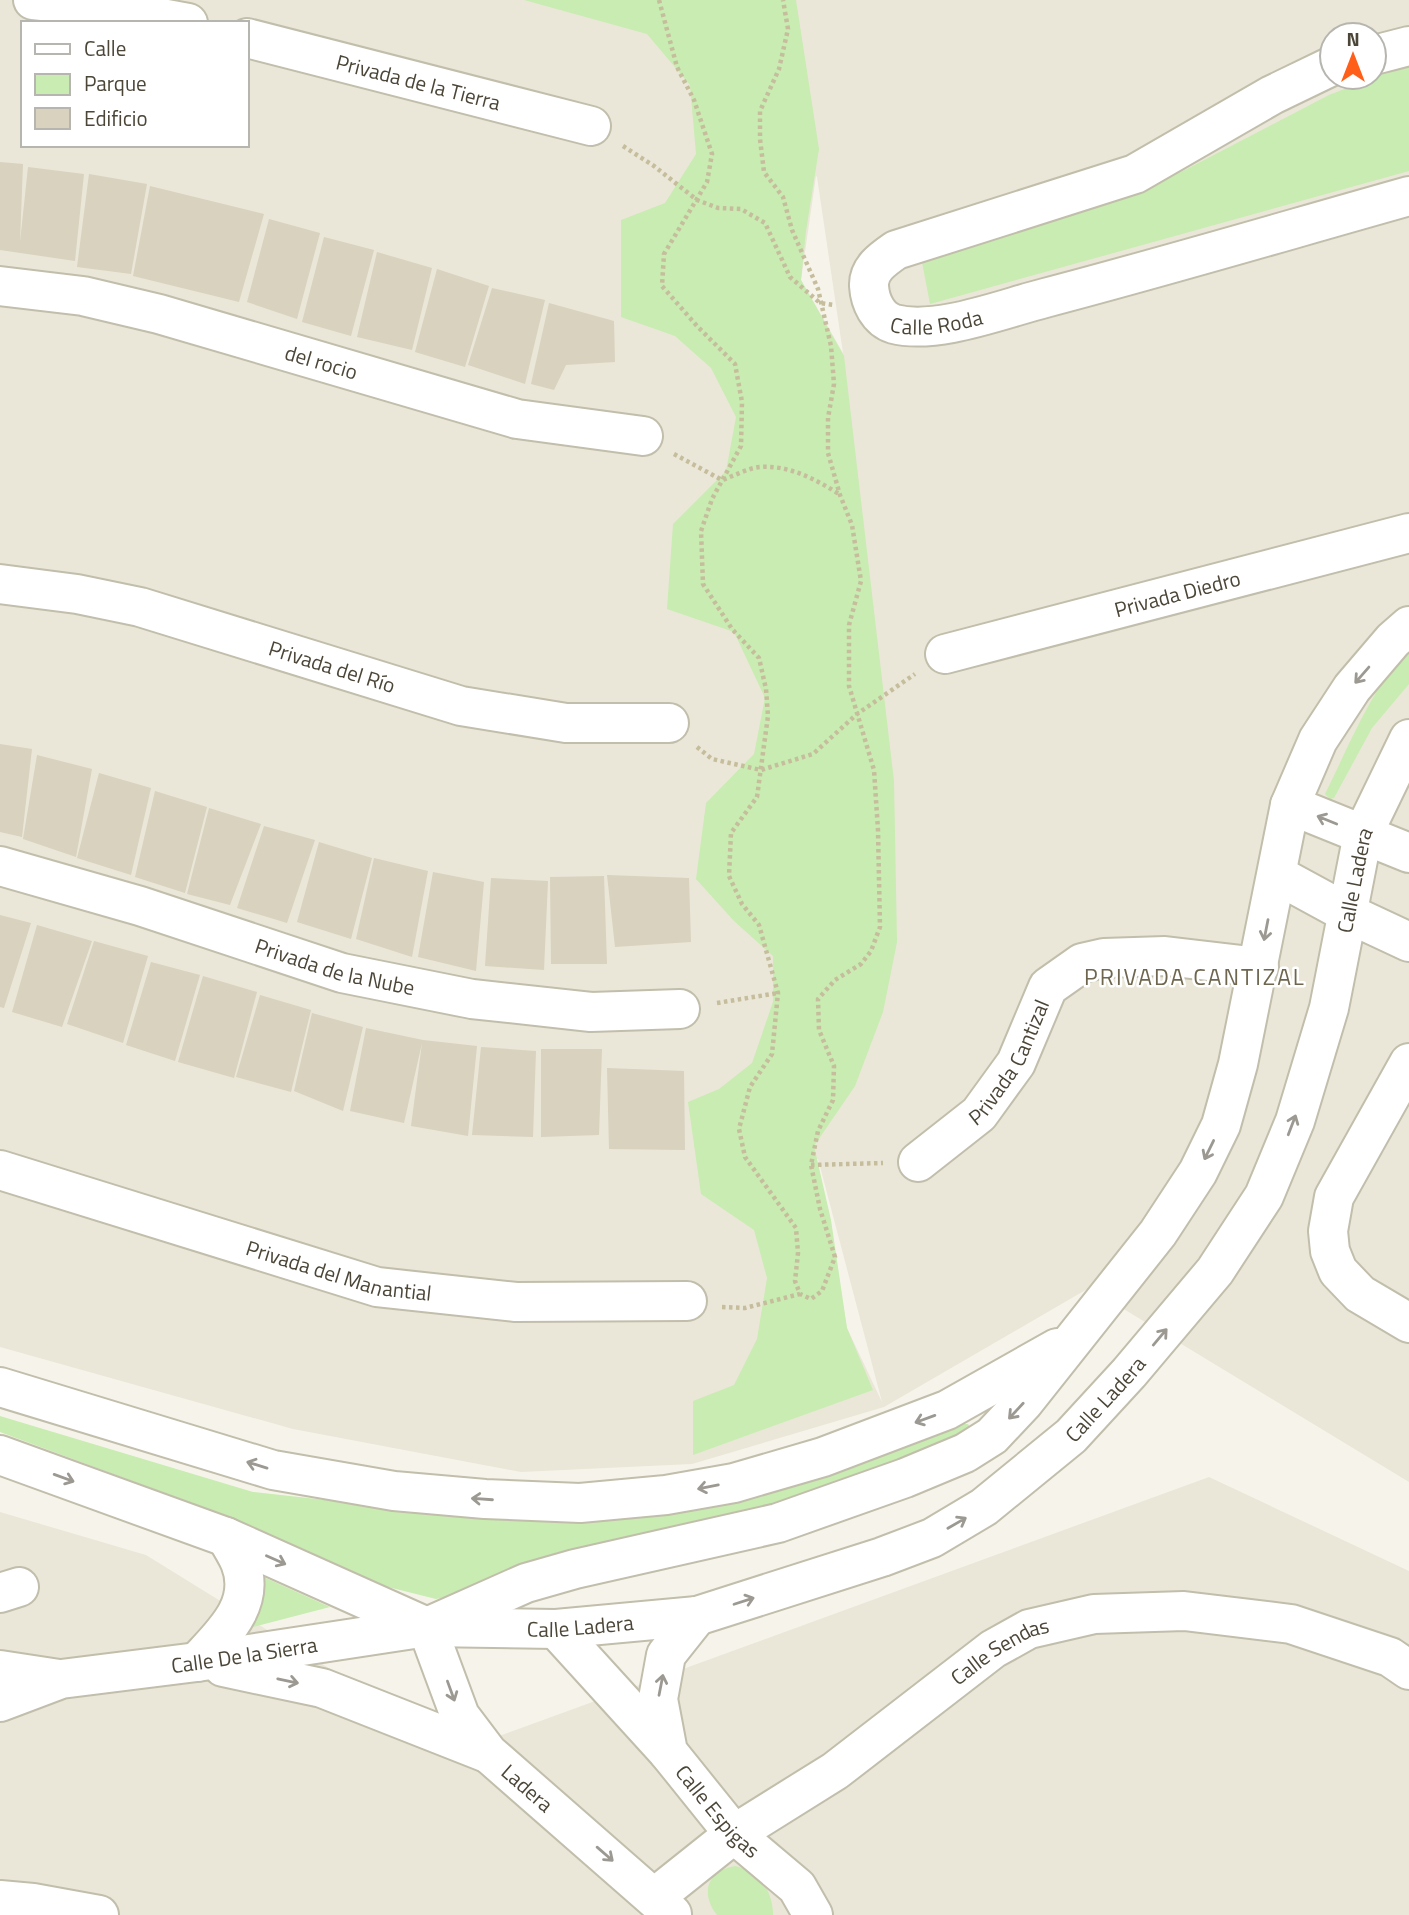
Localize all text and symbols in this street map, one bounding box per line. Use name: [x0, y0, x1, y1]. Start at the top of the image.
legend: [21, 21, 248, 147]
north arrow: [1318, 21, 1388, 91]
text: N: [1346, 24, 1360, 53]
text: Calle: [84, 32, 126, 64]
street label: Privada de la Tierra: [333, 45, 505, 118]
text: Parque: [84, 67, 147, 99]
text: Edificio: [84, 102, 148, 134]
street label: Calle Roda: [887, 300, 986, 343]
street label: del rocio: [281, 336, 362, 387]
street label: Privada Diedro: [1111, 562, 1244, 625]
street label: Privada del Río: [265, 632, 399, 701]
one-way arrow: [1354, 666, 1370, 684]
one-way arrow: [1316, 812, 1338, 825]
street label: Calle Ladera: [1328, 821, 1381, 936]
one-way arrow: [1259, 918, 1272, 941]
street label: Privada de la Nube: [251, 929, 418, 1003]
district label: PRIVADA CANTIZAL: [1084, 959, 1306, 994]
street label: Privada Cantizal: [961, 994, 1057, 1133]
one-way arrow: [1287, 1115, 1300, 1137]
one-way arrow: [1202, 1139, 1216, 1160]
street label: Privada del Manantial: [242, 1231, 433, 1309]
one-way arrow: [1152, 1328, 1167, 1346]
street label: Calle Ladera: [1057, 1348, 1153, 1449]
one-way arrow: [1008, 1402, 1025, 1419]
one-way arrow: [914, 1413, 936, 1426]
one-way arrow: [247, 1458, 269, 1471]
one-way arrow: [53, 1473, 75, 1485]
one-way arrow: [697, 1481, 720, 1495]
one-way arrow: [471, 1492, 494, 1505]
one-way arrow: [947, 1516, 967, 1530]
one-way arrow: [265, 1554, 287, 1567]
one-way arrow: [733, 1594, 755, 1606]
street label: Calle Ladera: [527, 1606, 635, 1645]
street label: Calle Sendas: [943, 1609, 1052, 1693]
street label: Calle De la Sierra: [169, 1628, 320, 1681]
one-way arrow: [276, 1674, 299, 1688]
one-way arrow: [654, 1674, 668, 1697]
one-way arrow: [445, 1679, 458, 1701]
street label: Ladera: [494, 1756, 561, 1820]
street label: Calle Espigas: [668, 1758, 767, 1865]
one-way arrow: [595, 1846, 613, 1862]

